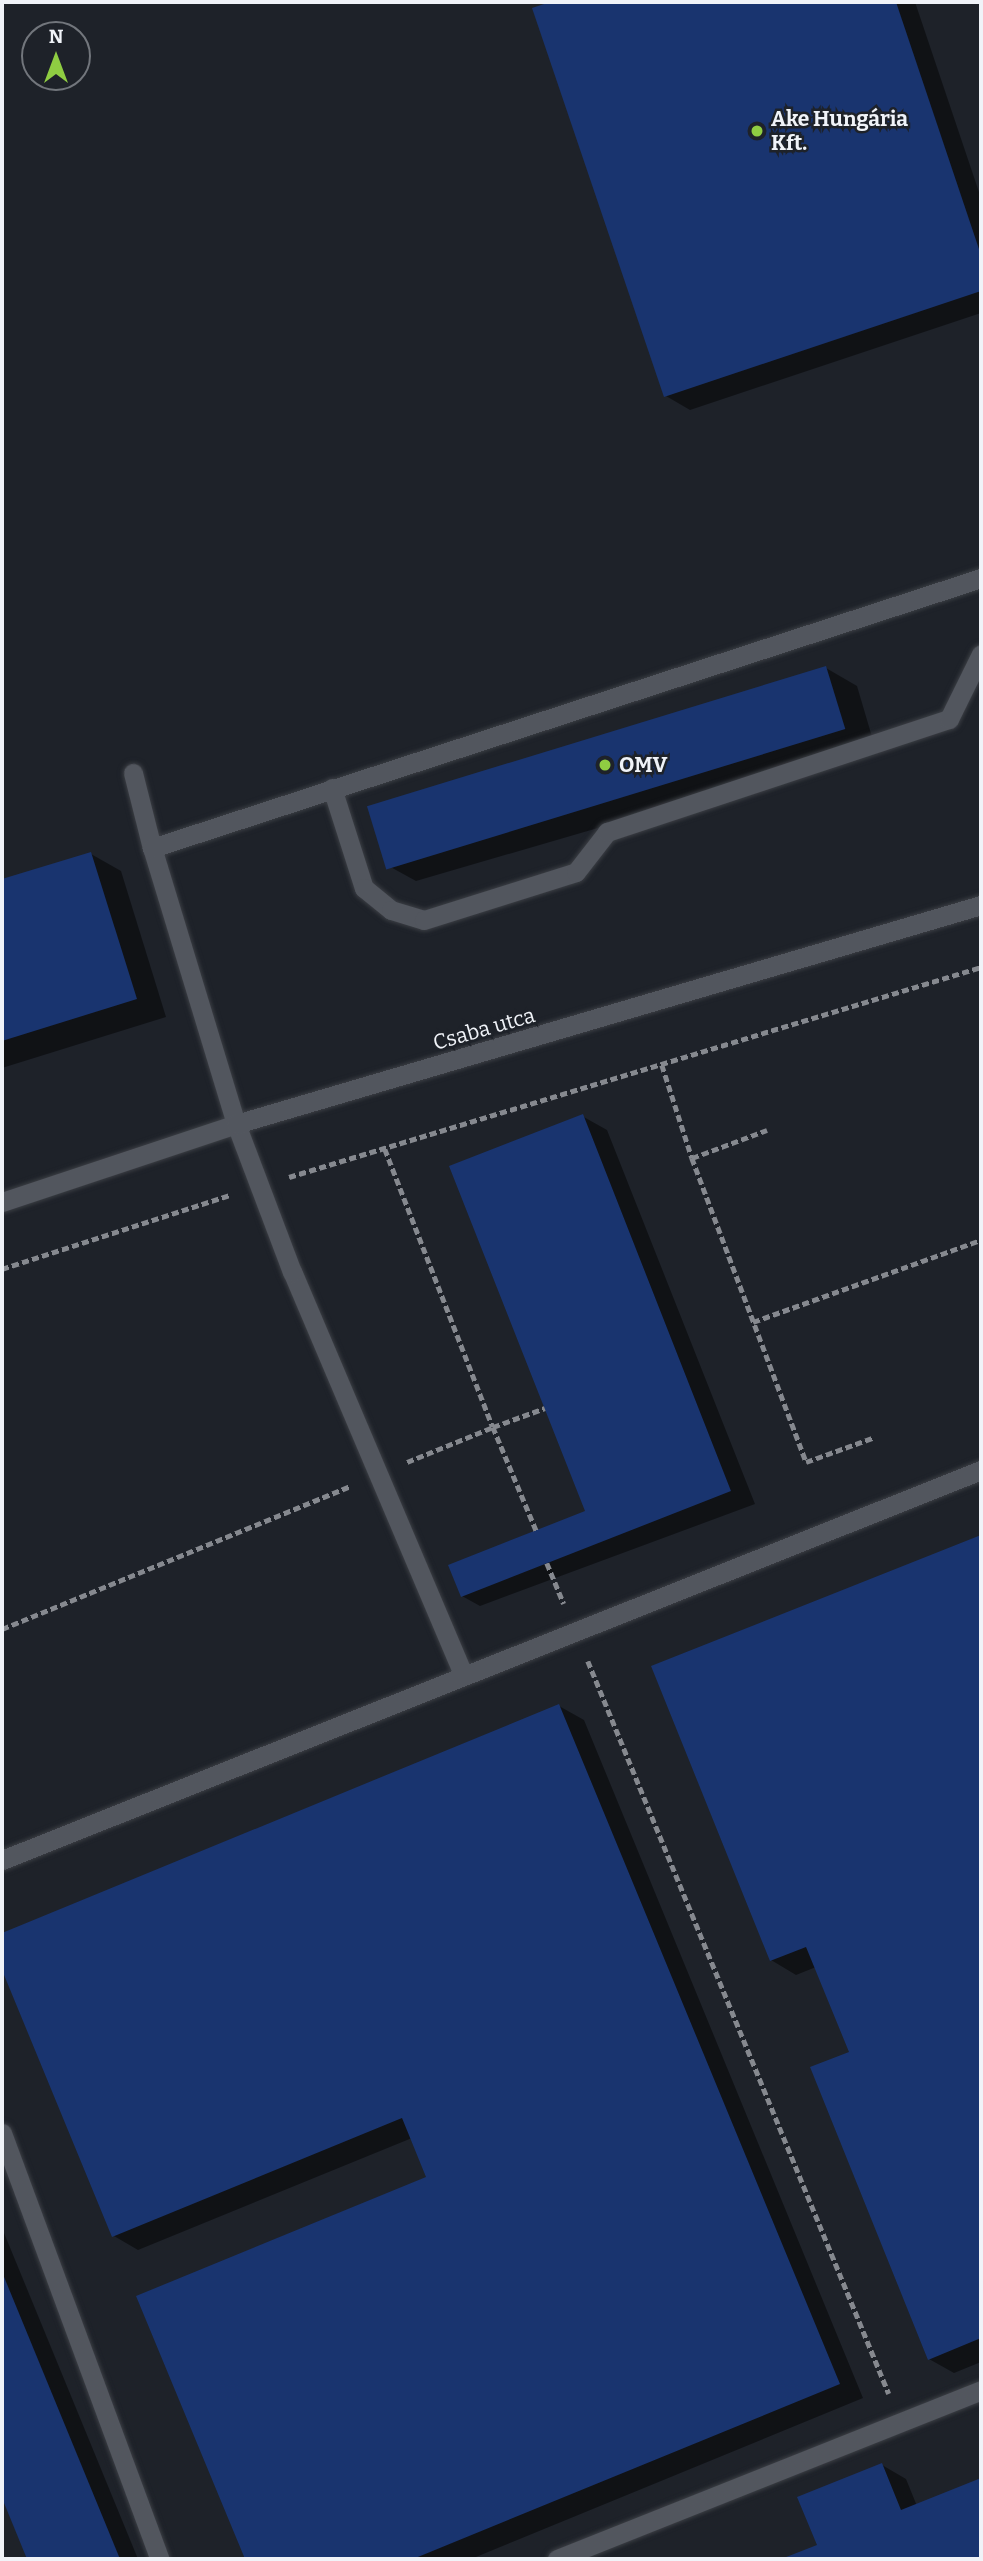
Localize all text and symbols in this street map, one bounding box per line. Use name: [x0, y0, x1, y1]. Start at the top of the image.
north arrow: [21, 21, 91, 91]
text: N: [49, 25, 63, 48]
place label: Ake Hungária Kft.: [771, 106, 908, 156]
marker: Ake Hungária Kft.: [749, 123, 765, 139]
place label: OMV: [619, 752, 667, 778]
marker: OMV: [597, 757, 613, 773]
street label: Csaba utca: [430, 1002, 538, 1056]

